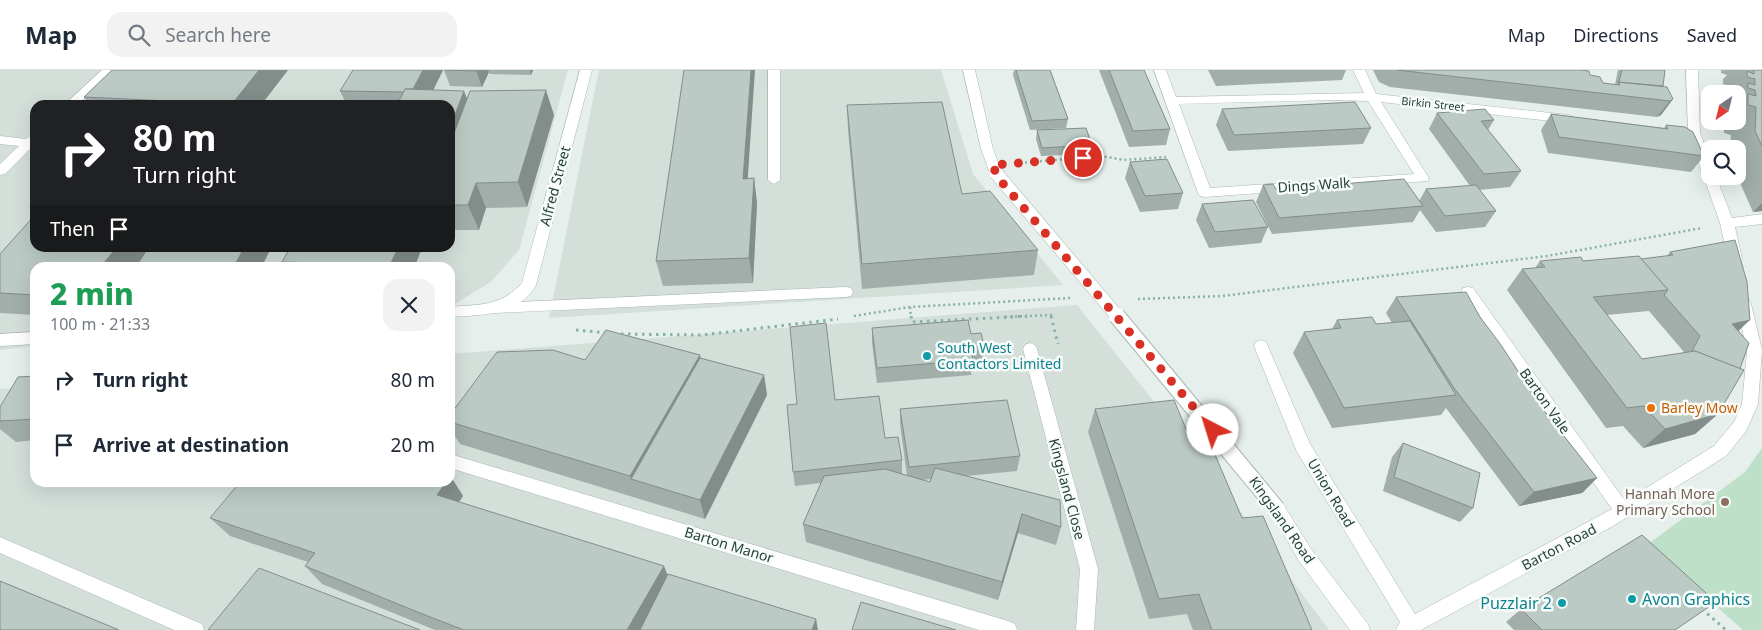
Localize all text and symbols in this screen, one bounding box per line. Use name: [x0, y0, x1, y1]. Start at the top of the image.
search box: [107, 12, 457, 57]
text: Map: [25, 18, 77, 51]
icon: search: [125, 21, 153, 49]
text: Search here: [165, 22, 271, 48]
text: Map: [1508, 23, 1545, 47]
text: Directions: [1573, 23, 1659, 47]
text: Saved: [1687, 23, 1737, 47]
north arrow: [1701, 85, 1746, 130]
map controls: [1701, 85, 1746, 185]
street label: Birkin Street: [1401, 93, 1465, 114]
text: 80 m: [133, 114, 216, 161]
icon: right: [50, 120, 115, 185]
pin: [1062, 137, 1104, 179]
button: search: [1701, 140, 1746, 185]
street label: Alfred Street: [535, 144, 574, 228]
icon: arrive: [1069, 144, 1097, 172]
text: Turn right: [133, 159, 236, 189]
street label: Dings Walk: [1277, 172, 1352, 197]
icon: arrive: [105, 215, 133, 243]
text: Then: [50, 216, 95, 242]
text: 2 min: [50, 273, 134, 314]
button: close: [383, 279, 435, 331]
text: 100 m · 21:33: [50, 313, 150, 335]
place label: South West Contactors Limited: [937, 338, 1061, 373]
marker: South West Contactors Limited: [921, 350, 933, 362]
street label: Barton Vale: [1516, 364, 1575, 437]
icon: right: [50, 366, 78, 394]
text: Turn right: [93, 367, 188, 393]
text: 80 m: [391, 367, 435, 393]
place label: Barley Mow: [1661, 398, 1738, 417]
marker: Barley Mow: [1645, 402, 1657, 414]
position arrow: [1186, 403, 1238, 455]
icon: arrive: [50, 431, 78, 459]
text: Arrive at destination: [93, 432, 289, 458]
text: 20 m: [391, 432, 435, 458]
street label: Kingsland Close: [1045, 436, 1090, 542]
street label: Union Road: [1303, 455, 1359, 531]
street label: Kingsland Road: [1245, 472, 1320, 567]
place label: Hannah More Primary School: [1616, 484, 1715, 519]
marker: Hannah More Primary School: [1719, 496, 1731, 508]
street label: Barton Road: [1518, 519, 1600, 574]
street label: Barton Manor: [682, 522, 776, 567]
place label: Avon Graphics: [1642, 588, 1750, 610]
place label: Puzzlair 2: [1480, 592, 1552, 614]
marker: Avon Graphics: [1626, 593, 1638, 605]
marker: Puzzlair 2: [1556, 597, 1568, 609]

